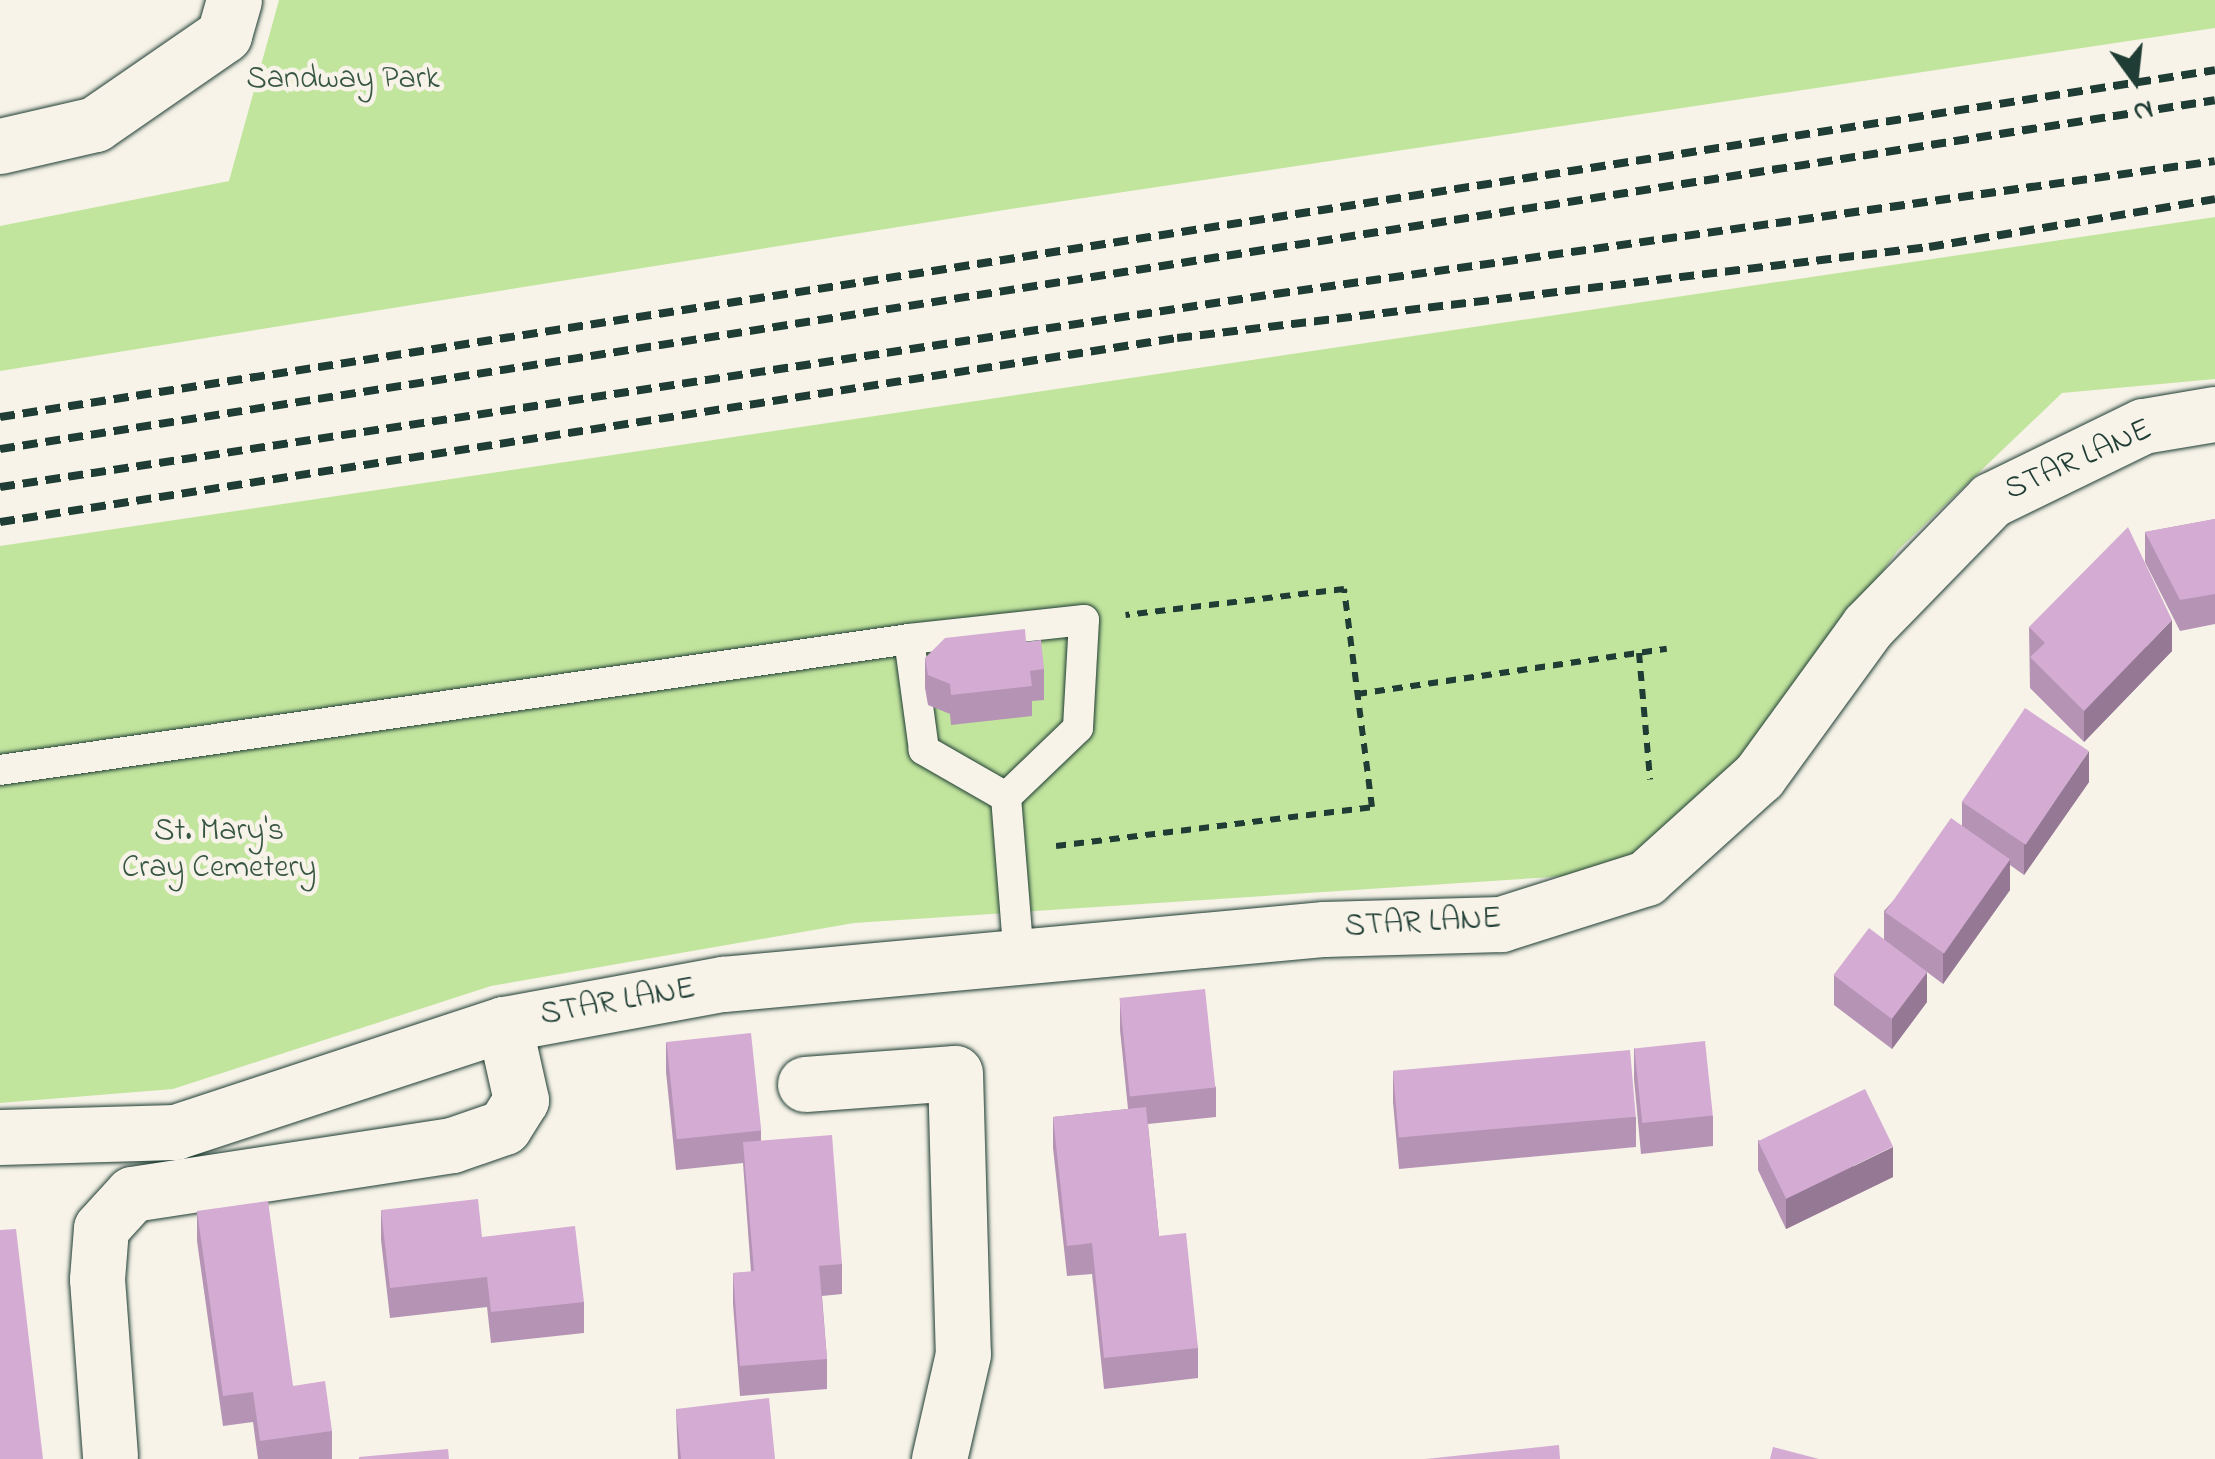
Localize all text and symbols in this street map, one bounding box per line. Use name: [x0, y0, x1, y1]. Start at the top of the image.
north arrow: [2085, 30, 2185, 130]
park label: Sandway Park: [246, 61, 440, 99]
text: N: [2128, 87, 2157, 132]
street label: STAR LANE: [2000, 412, 2158, 510]
park label: St. Mary's Cray Cemetery: [122, 814, 316, 889]
street label: STAR LANE: [1344, 901, 1502, 947]
street label: STAR LANE: [537, 970, 699, 1036]

